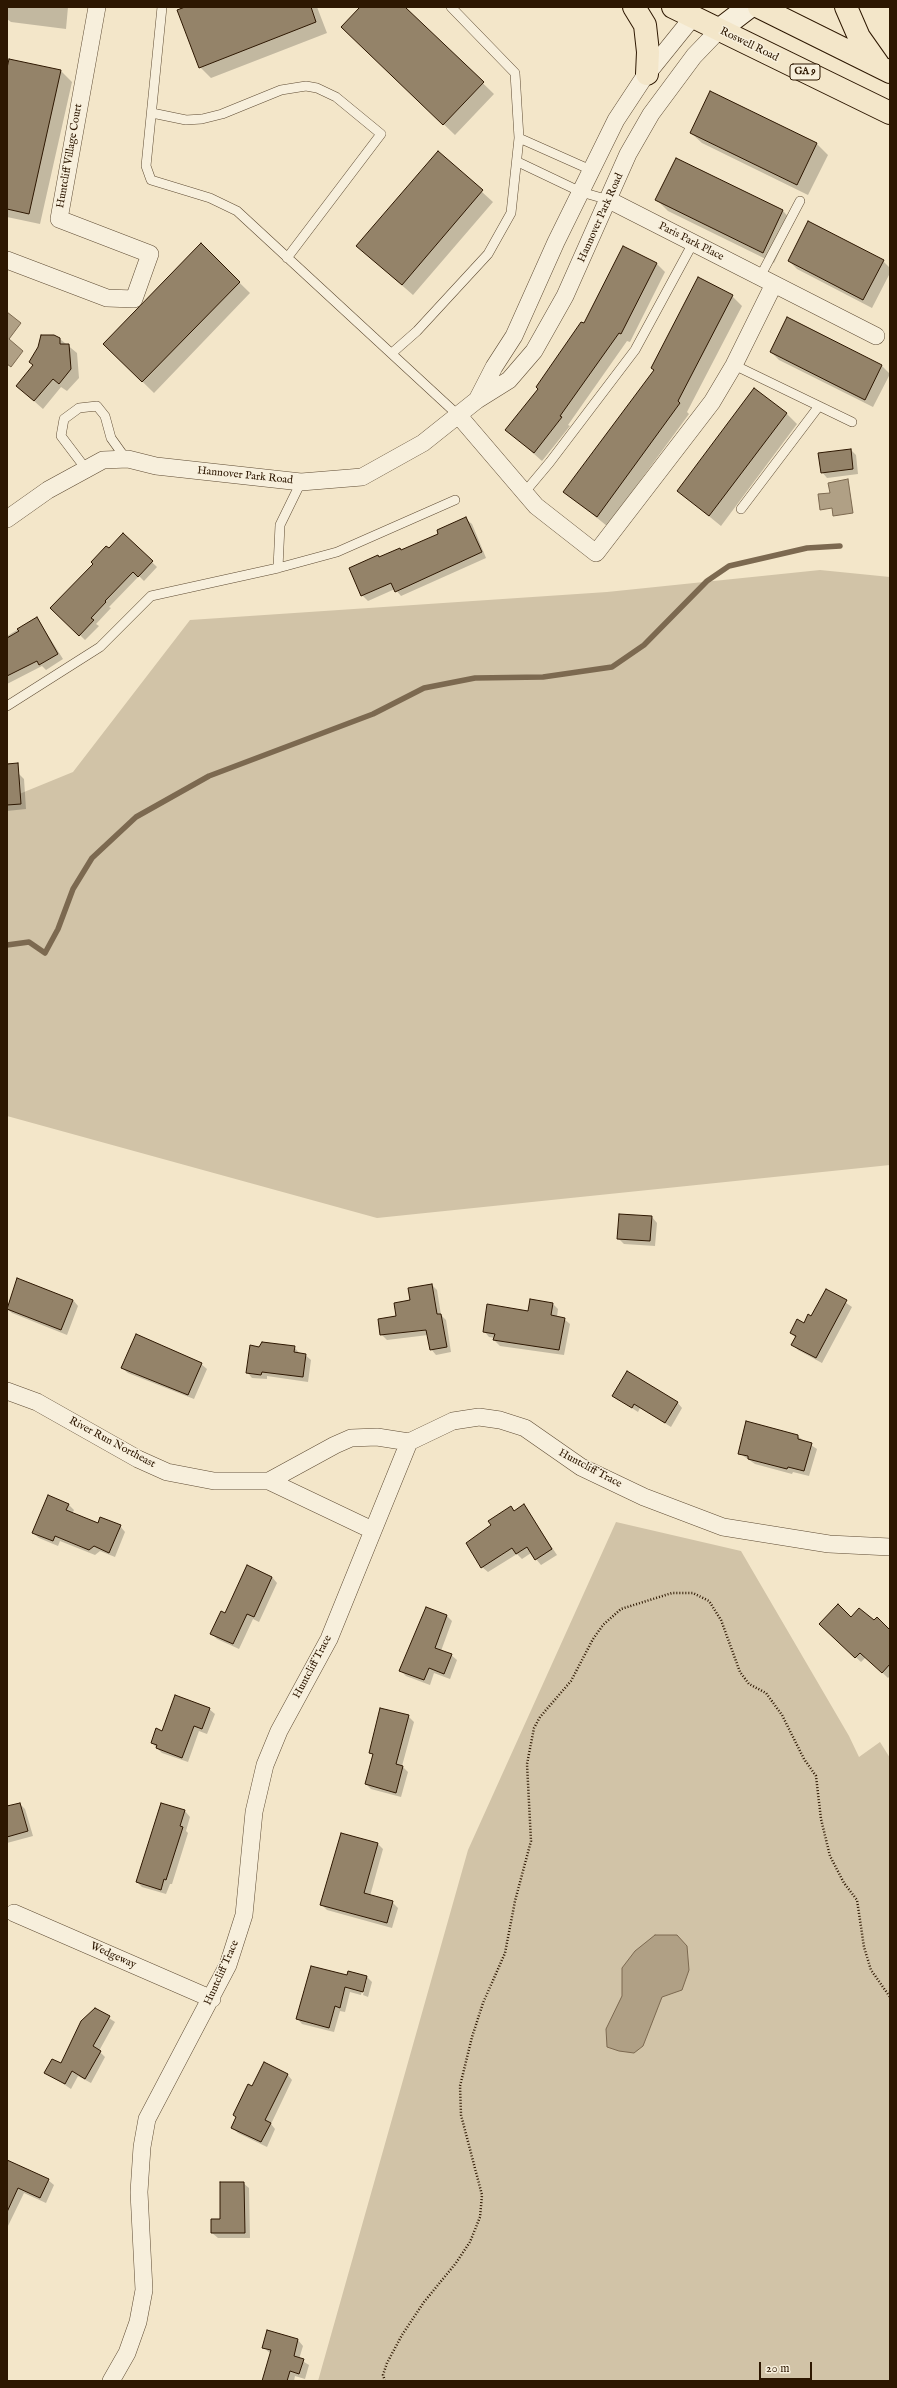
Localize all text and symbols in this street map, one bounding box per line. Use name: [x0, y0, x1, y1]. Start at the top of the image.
street label: Roswell Road: [718, 25, 780, 65]
road number: GA 9: [790, 64, 820, 80]
street label: Huntcliff Village Court: [54, 103, 86, 209]
street label: Hannover Park Road: [575, 171, 627, 265]
street label: Paris Park Place: [656, 220, 726, 264]
street label: Hannover Park Road: [196, 464, 294, 488]
street label: River Run Northeast: [67, 1415, 157, 1471]
street label: Huntcliff Trace: [556, 1447, 624, 1491]
street label: Huntcliff Trace: [291, 1633, 335, 1701]
street label: Huntcliff Trace: [202, 1938, 242, 2008]
street label: Wedgeway: [88, 1940, 138, 1972]
scale bar: [761, 2354, 814, 2380]
text: 20 m: [766, 2361, 789, 2376]

